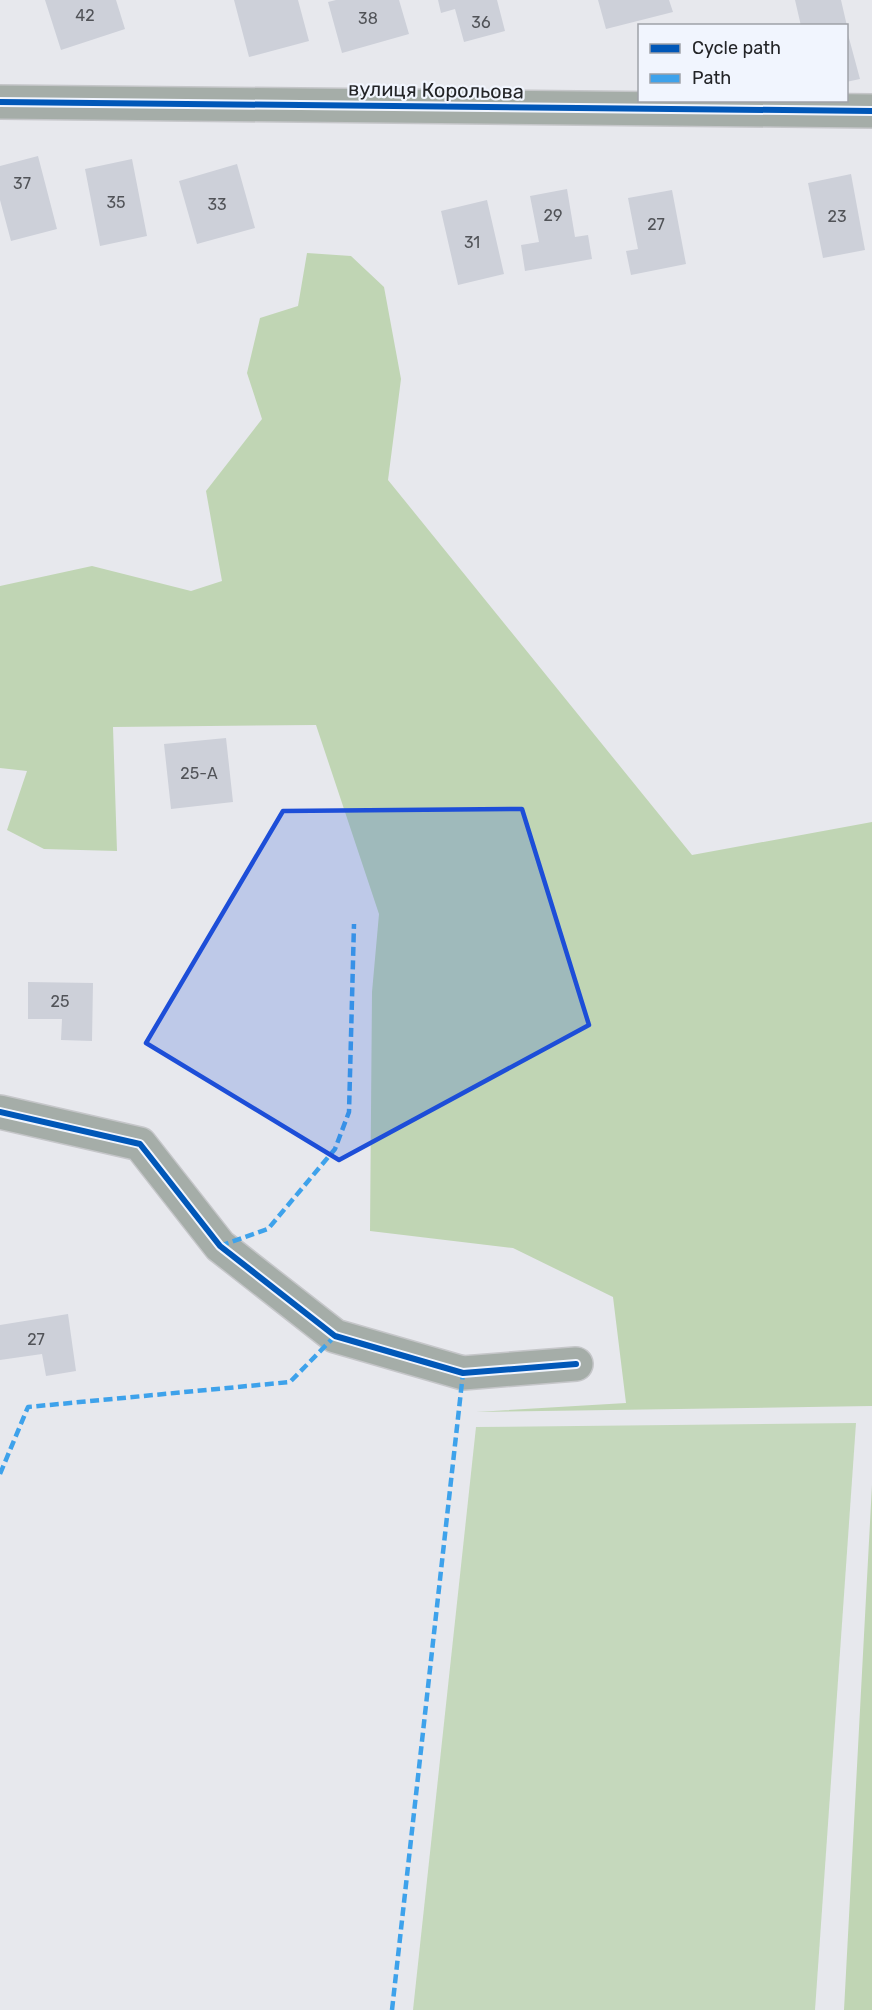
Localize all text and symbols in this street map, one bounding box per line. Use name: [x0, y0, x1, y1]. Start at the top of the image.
house number: 42: [75, 6, 95, 25]
house number: 38: [358, 9, 378, 28]
house number: 36: [471, 13, 491, 32]
legend: [638, 24, 848, 102]
text: Cycle path: [692, 37, 781, 59]
text: Path: [692, 67, 731, 89]
street label: вулиця Корольова: [348, 76, 524, 104]
house number: 37: [13, 174, 31, 193]
house number: 35: [106, 193, 126, 212]
house number: 33: [207, 195, 227, 214]
house number: 29: [544, 206, 562, 225]
house number: 23: [827, 207, 847, 226]
house number: 27: [647, 215, 665, 234]
house number: 31: [464, 233, 480, 252]
house number: 25-А: [180, 764, 218, 783]
house number: 25: [51, 992, 69, 1011]
house number: 27: [27, 1330, 45, 1349]

